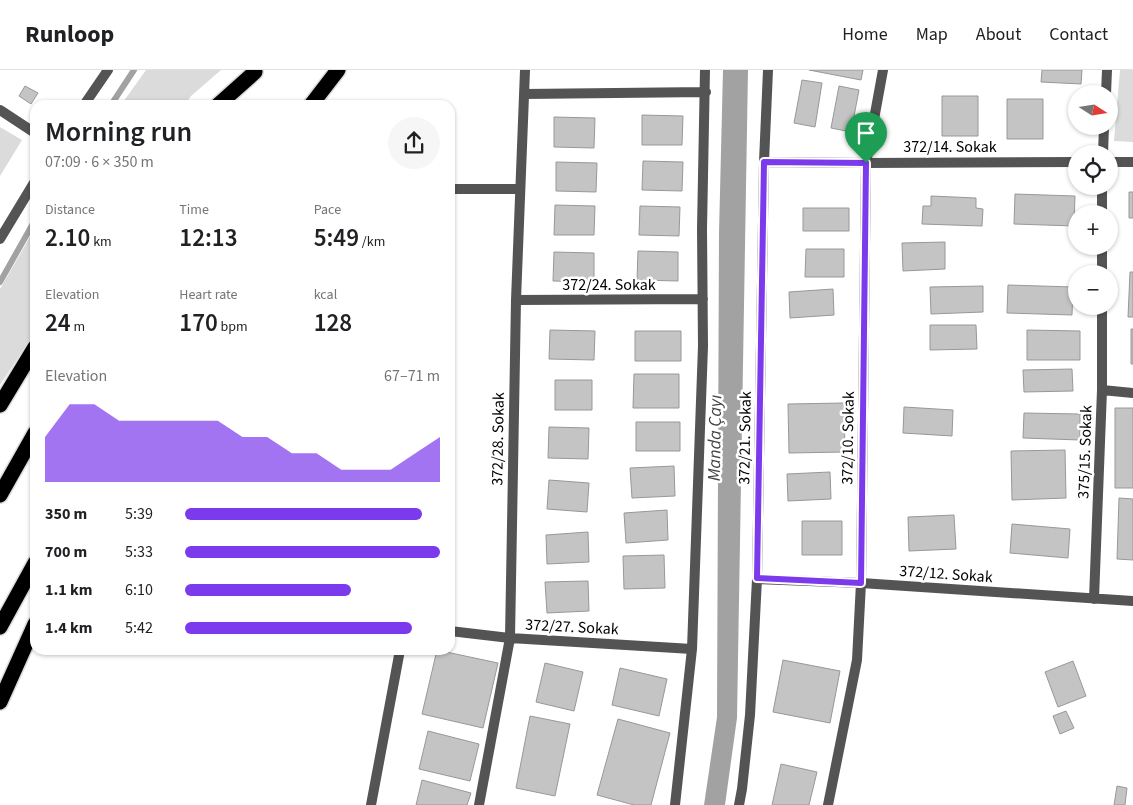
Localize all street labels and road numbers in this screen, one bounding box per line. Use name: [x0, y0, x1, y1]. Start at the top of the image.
street label: 372/14. Sokak: [903, 136, 997, 158]
street label: 372/24. Sokak: [562, 274, 656, 296]
street label: 372/21. Sokak: [733, 391, 757, 485]
street label: 372/10. Sokak: [836, 391, 860, 485]
street label: 372/28. Sokak: [486, 392, 510, 486]
street label: 375/15. Sokak: [1072, 405, 1098, 499]
street label: 372/12. Sokak: [899, 560, 993, 588]
street label: 372/27. Sokak: [525, 614, 619, 640]

